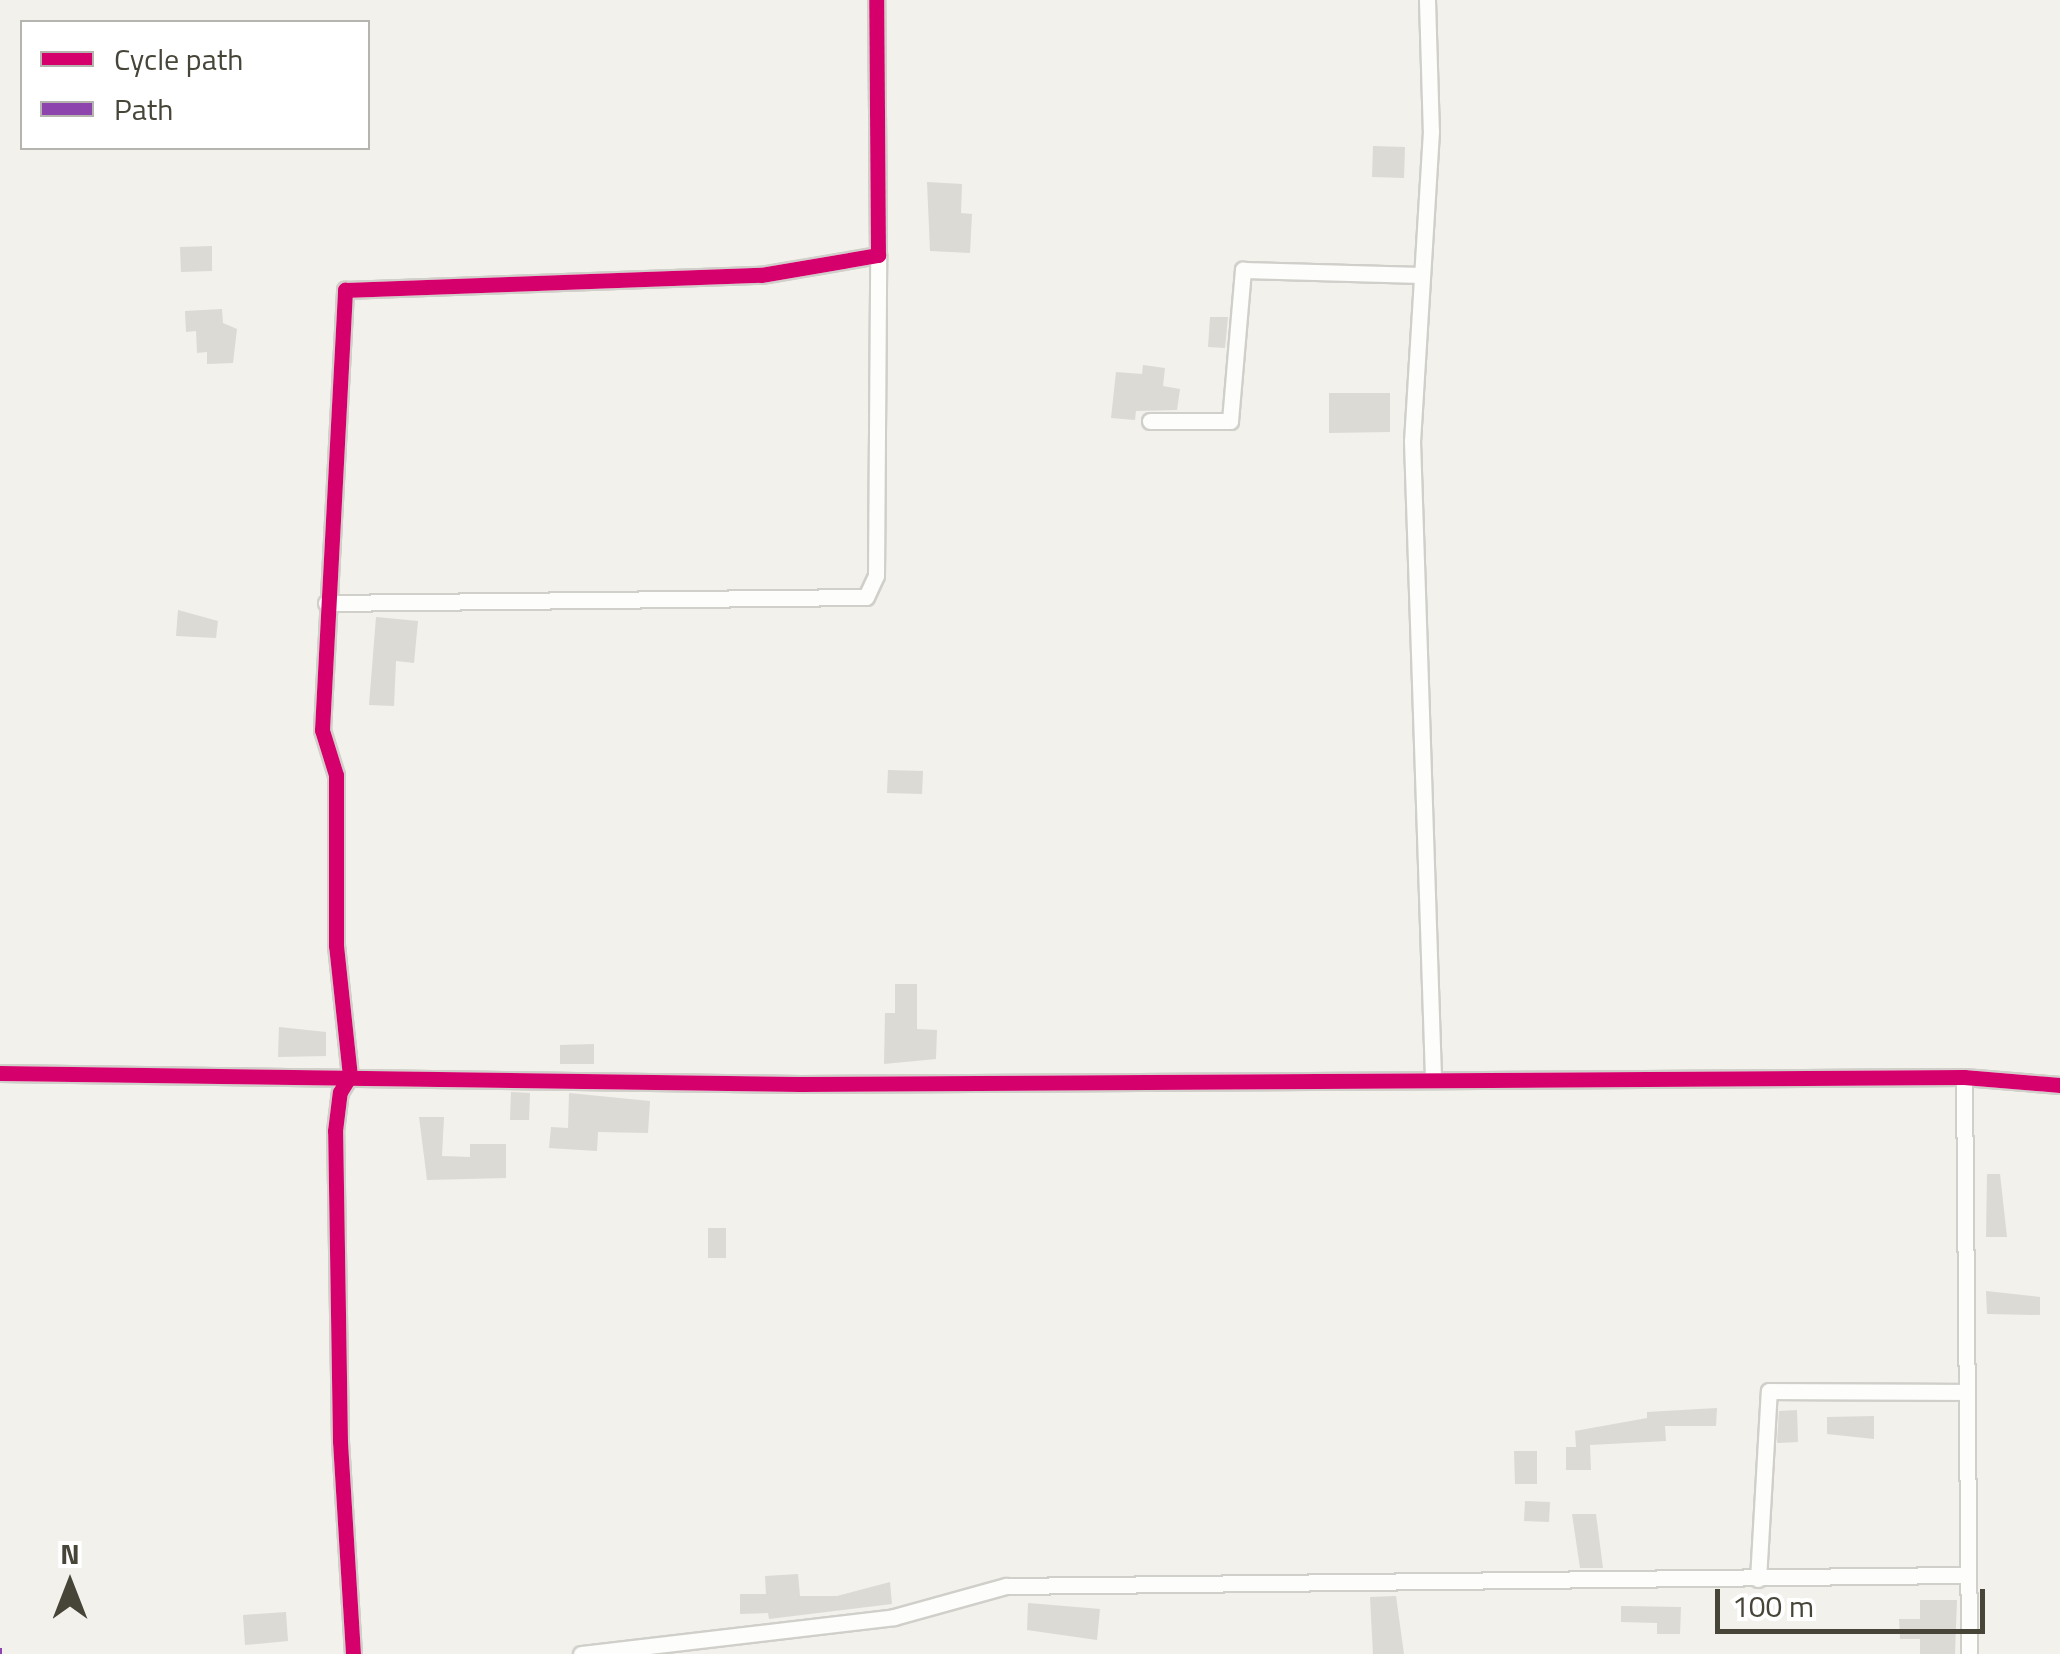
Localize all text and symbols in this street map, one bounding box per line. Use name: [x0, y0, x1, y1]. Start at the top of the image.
legend: [20, 20, 370, 150]
text: Cycle path: [114, 36, 243, 82]
text: Path: [114, 86, 173, 132]
text: N: [60, 1532, 80, 1575]
north arrow: [20, 1534, 120, 1634]
scale bar: [1720, 1569, 1990, 1631]
text: 100 m: [1732, 1583, 1814, 1629]

